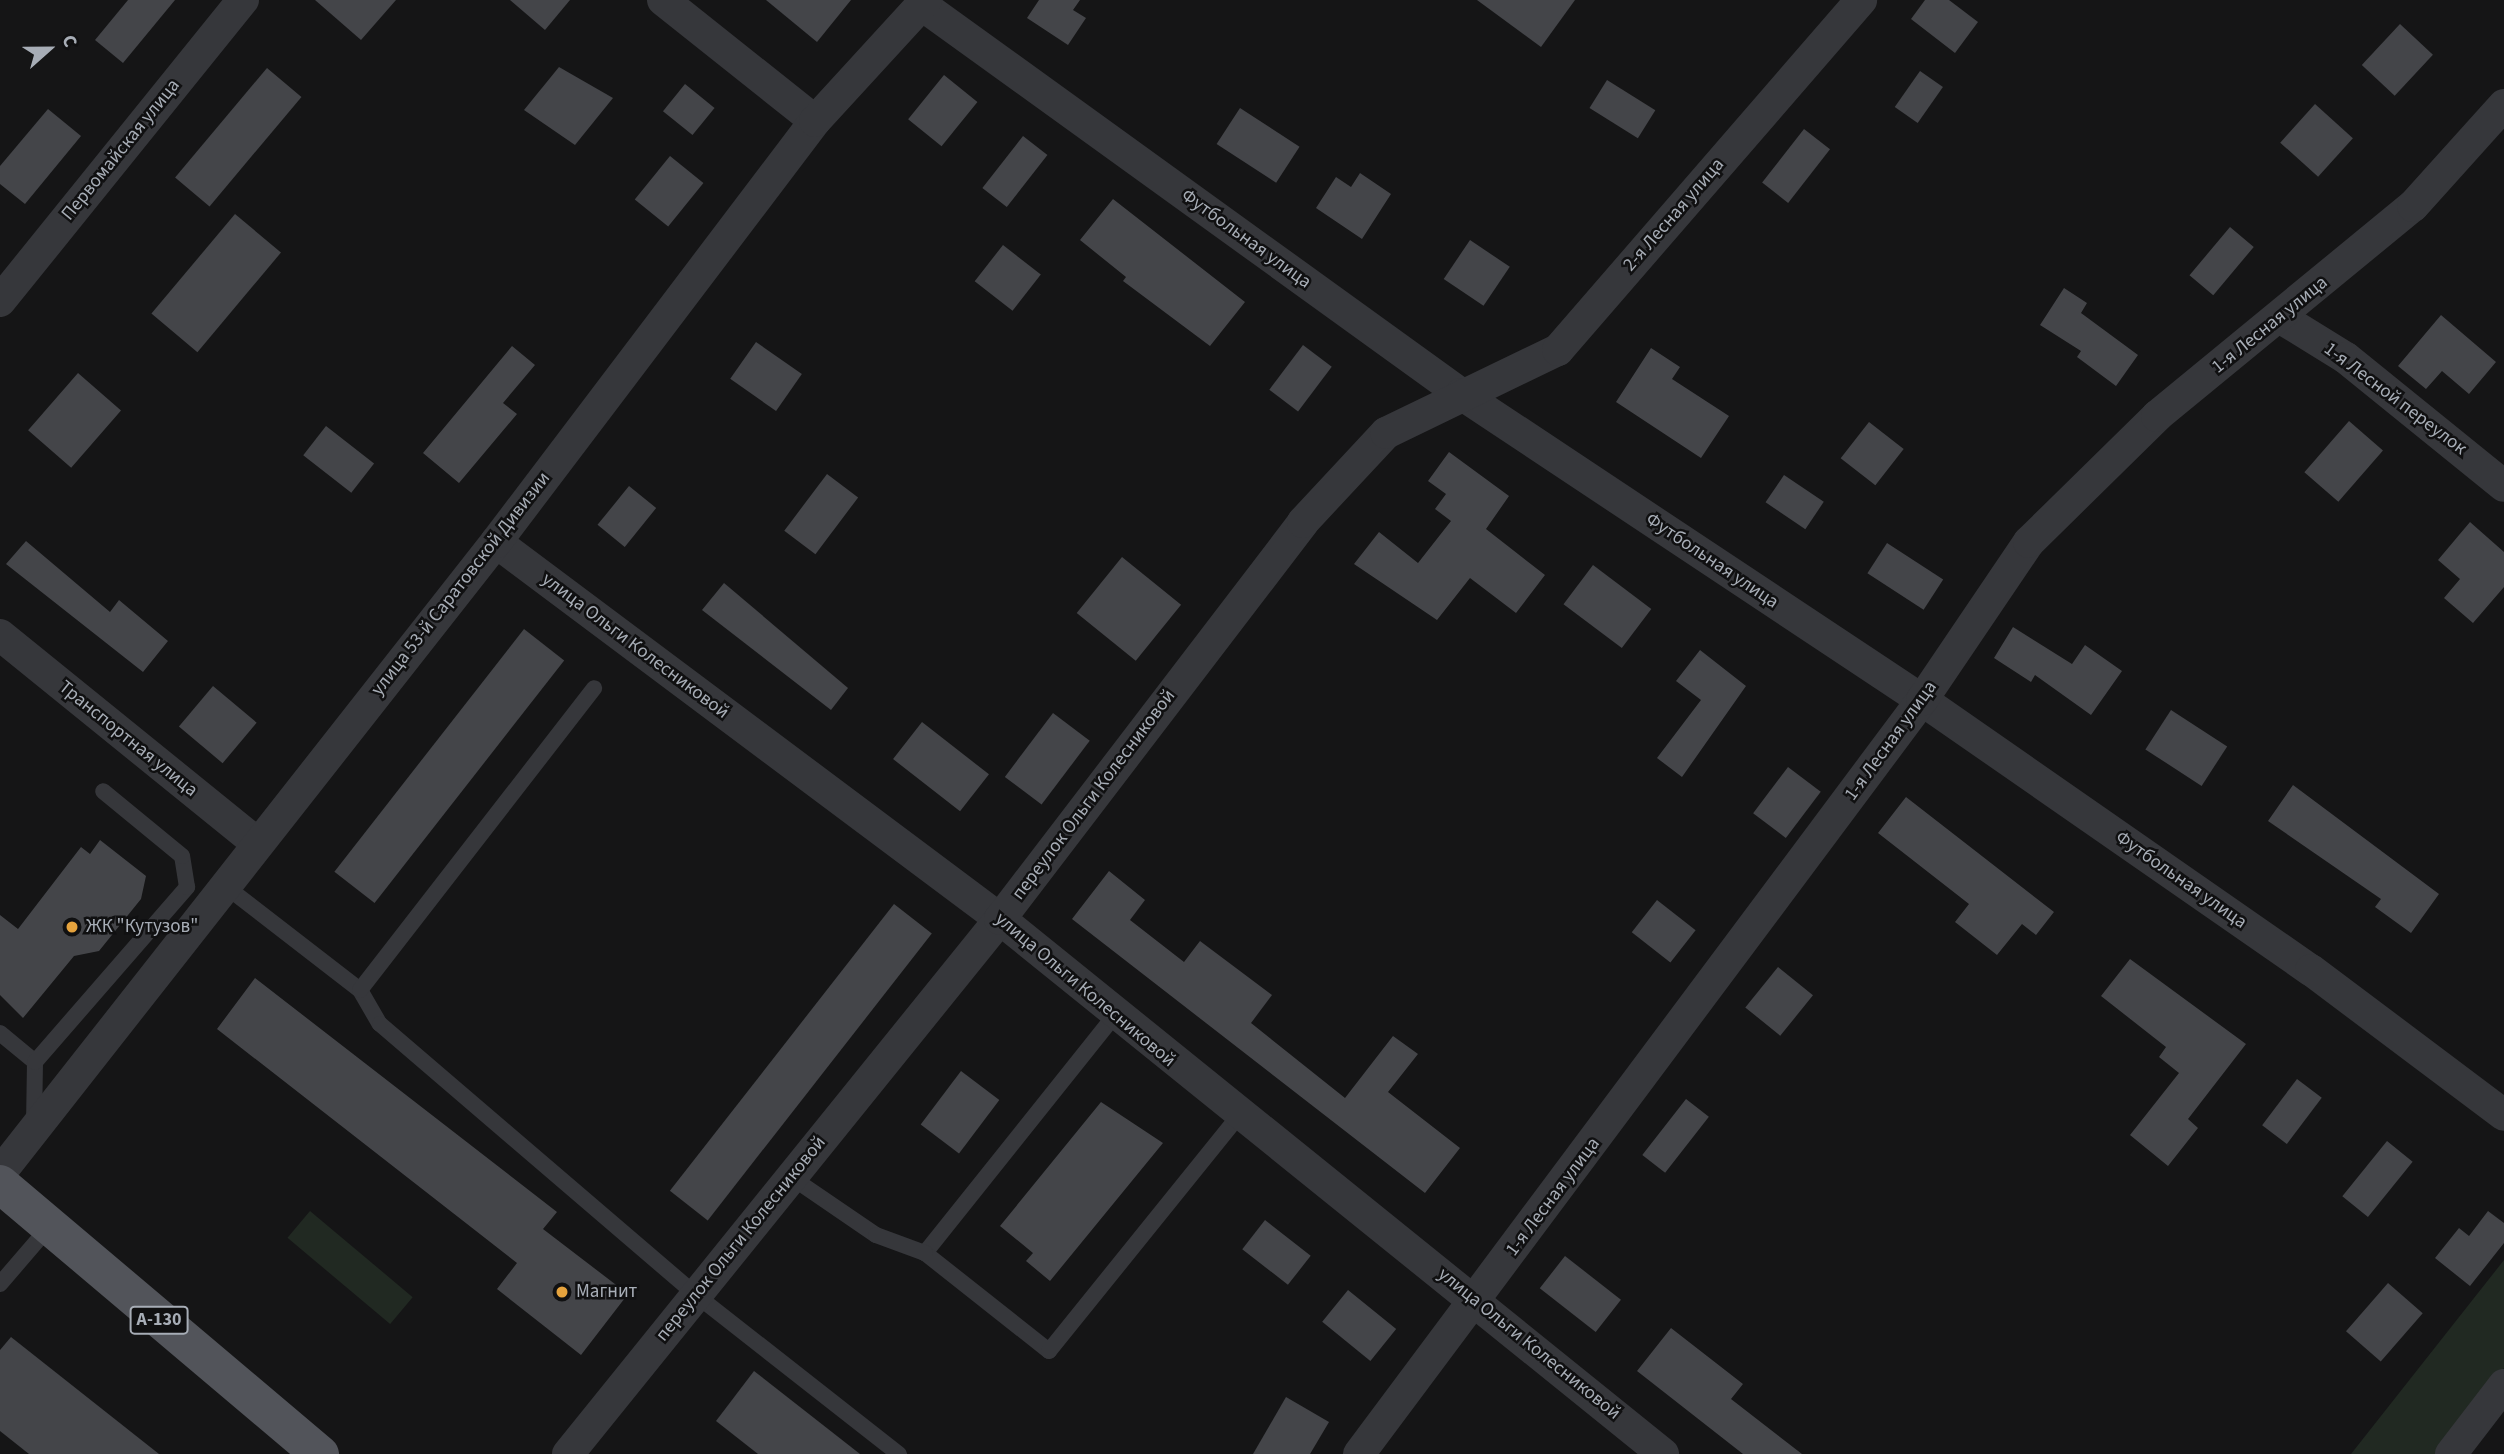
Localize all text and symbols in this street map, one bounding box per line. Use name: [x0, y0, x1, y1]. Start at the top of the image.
north arrow: [14, 14, 84, 84]
text: С: [54, 31, 84, 51]
street label: Первомайская улица: [57, 75, 185, 225]
street label: 2-я Лесная улица: [1619, 154, 1729, 276]
street label: Футбольная улица: [1177, 184, 1315, 294]
street label: 1-я Лесная улица: [2207, 271, 2333, 379]
street label: 1-я Лесной переулок: [2319, 338, 2471, 460]
street label: улица 53-й Саратовской Дивизии: [367, 468, 555, 700]
street label: Футбольная улица: [1641, 508, 1783, 614]
street label: улица Ольги Колесниковой: [537, 568, 733, 724]
street label: Транспортная улица: [54, 676, 202, 802]
street label: 1-я Лесная улица: [1840, 677, 1942, 805]
street label: переулок Ольги Колесниковой: [1007, 685, 1181, 905]
street label: Футбольная улица: [2111, 826, 2251, 934]
street label: улица Ольги Колесниковой: [990, 908, 1180, 1072]
place label: ЖК "Кутузов": [86, 916, 198, 938]
marker: ЖК "Кутузов": [64, 919, 80, 935]
street label: переулок Ольги Колесниковой: [651, 1132, 831, 1346]
street label: 1-я Лесная улица: [1501, 1133, 1605, 1261]
street label: улица Ольги Колесниковой: [1433, 1263, 1625, 1425]
place label: Магнит: [576, 1281, 637, 1303]
marker: Магнит: [554, 1284, 570, 1300]
road number: А-130: [129, 1306, 189, 1335]

